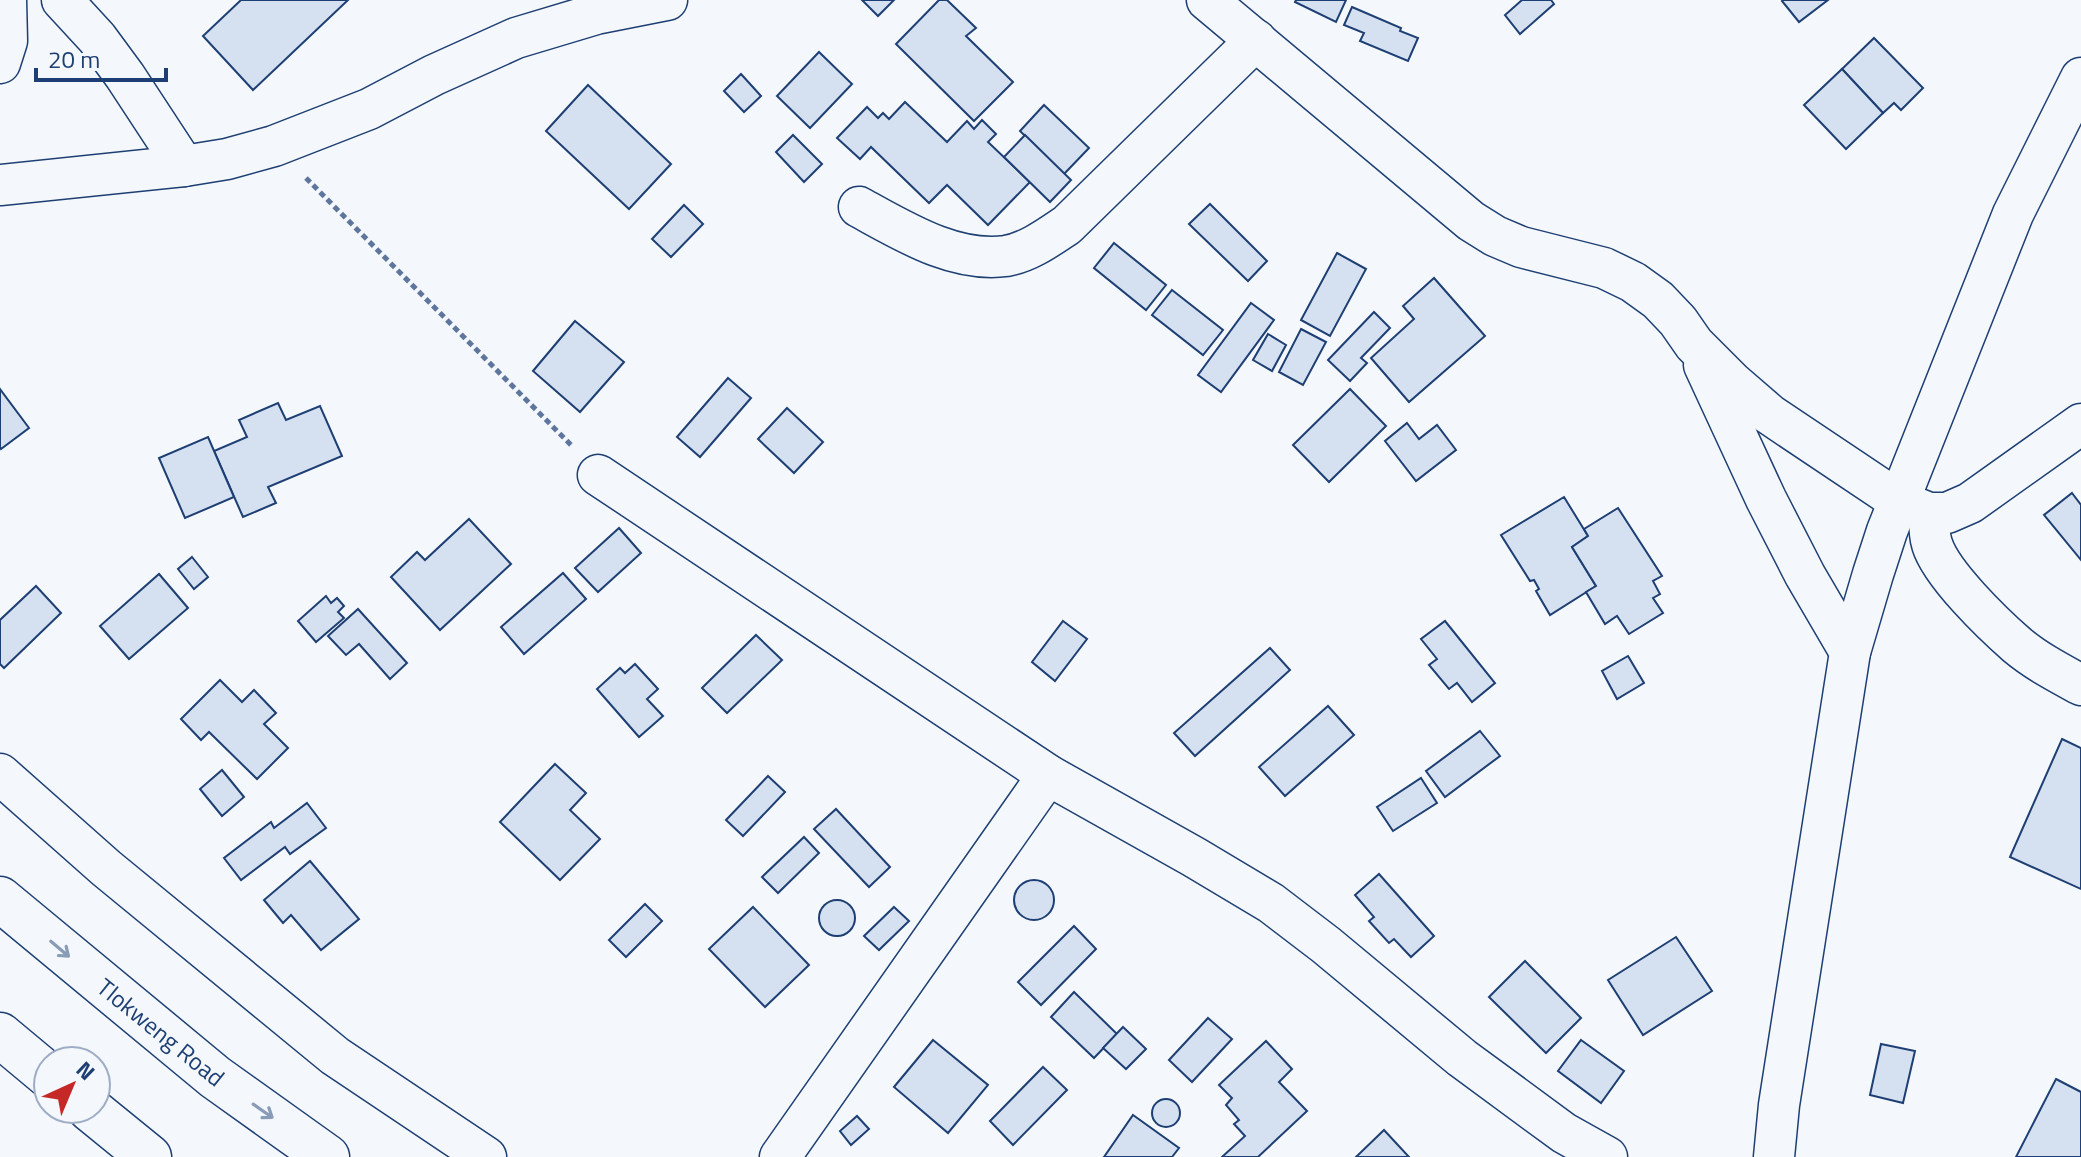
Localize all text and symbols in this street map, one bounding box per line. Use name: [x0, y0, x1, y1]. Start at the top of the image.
scale bar: [36, 32, 166, 82]
text: 20 m: [48, 41, 100, 77]
one-way arrow: [49, 940, 70, 958]
street label: Tlokweng Road: [89, 969, 233, 1095]
north arrow: [32, 1045, 112, 1125]
text: N: [69, 1053, 103, 1088]
one-way arrow: [251, 1103, 273, 1119]

